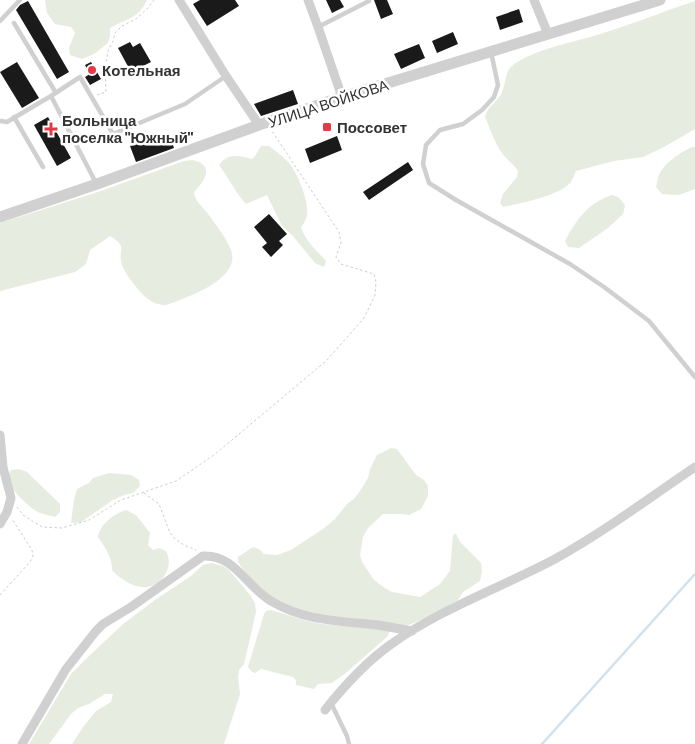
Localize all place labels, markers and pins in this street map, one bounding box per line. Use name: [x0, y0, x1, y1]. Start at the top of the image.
place label: Котельная: [102, 61, 181, 79]
marker: Котельная: [86, 64, 98, 76]
place label: Больница поселка "Южный": [62, 111, 194, 146]
place label: Поссовет: [337, 118, 407, 136]
marker: Поссовет: [321, 121, 333, 133]
marker: Больница поселка "Южный": [44, 122, 58, 136]

